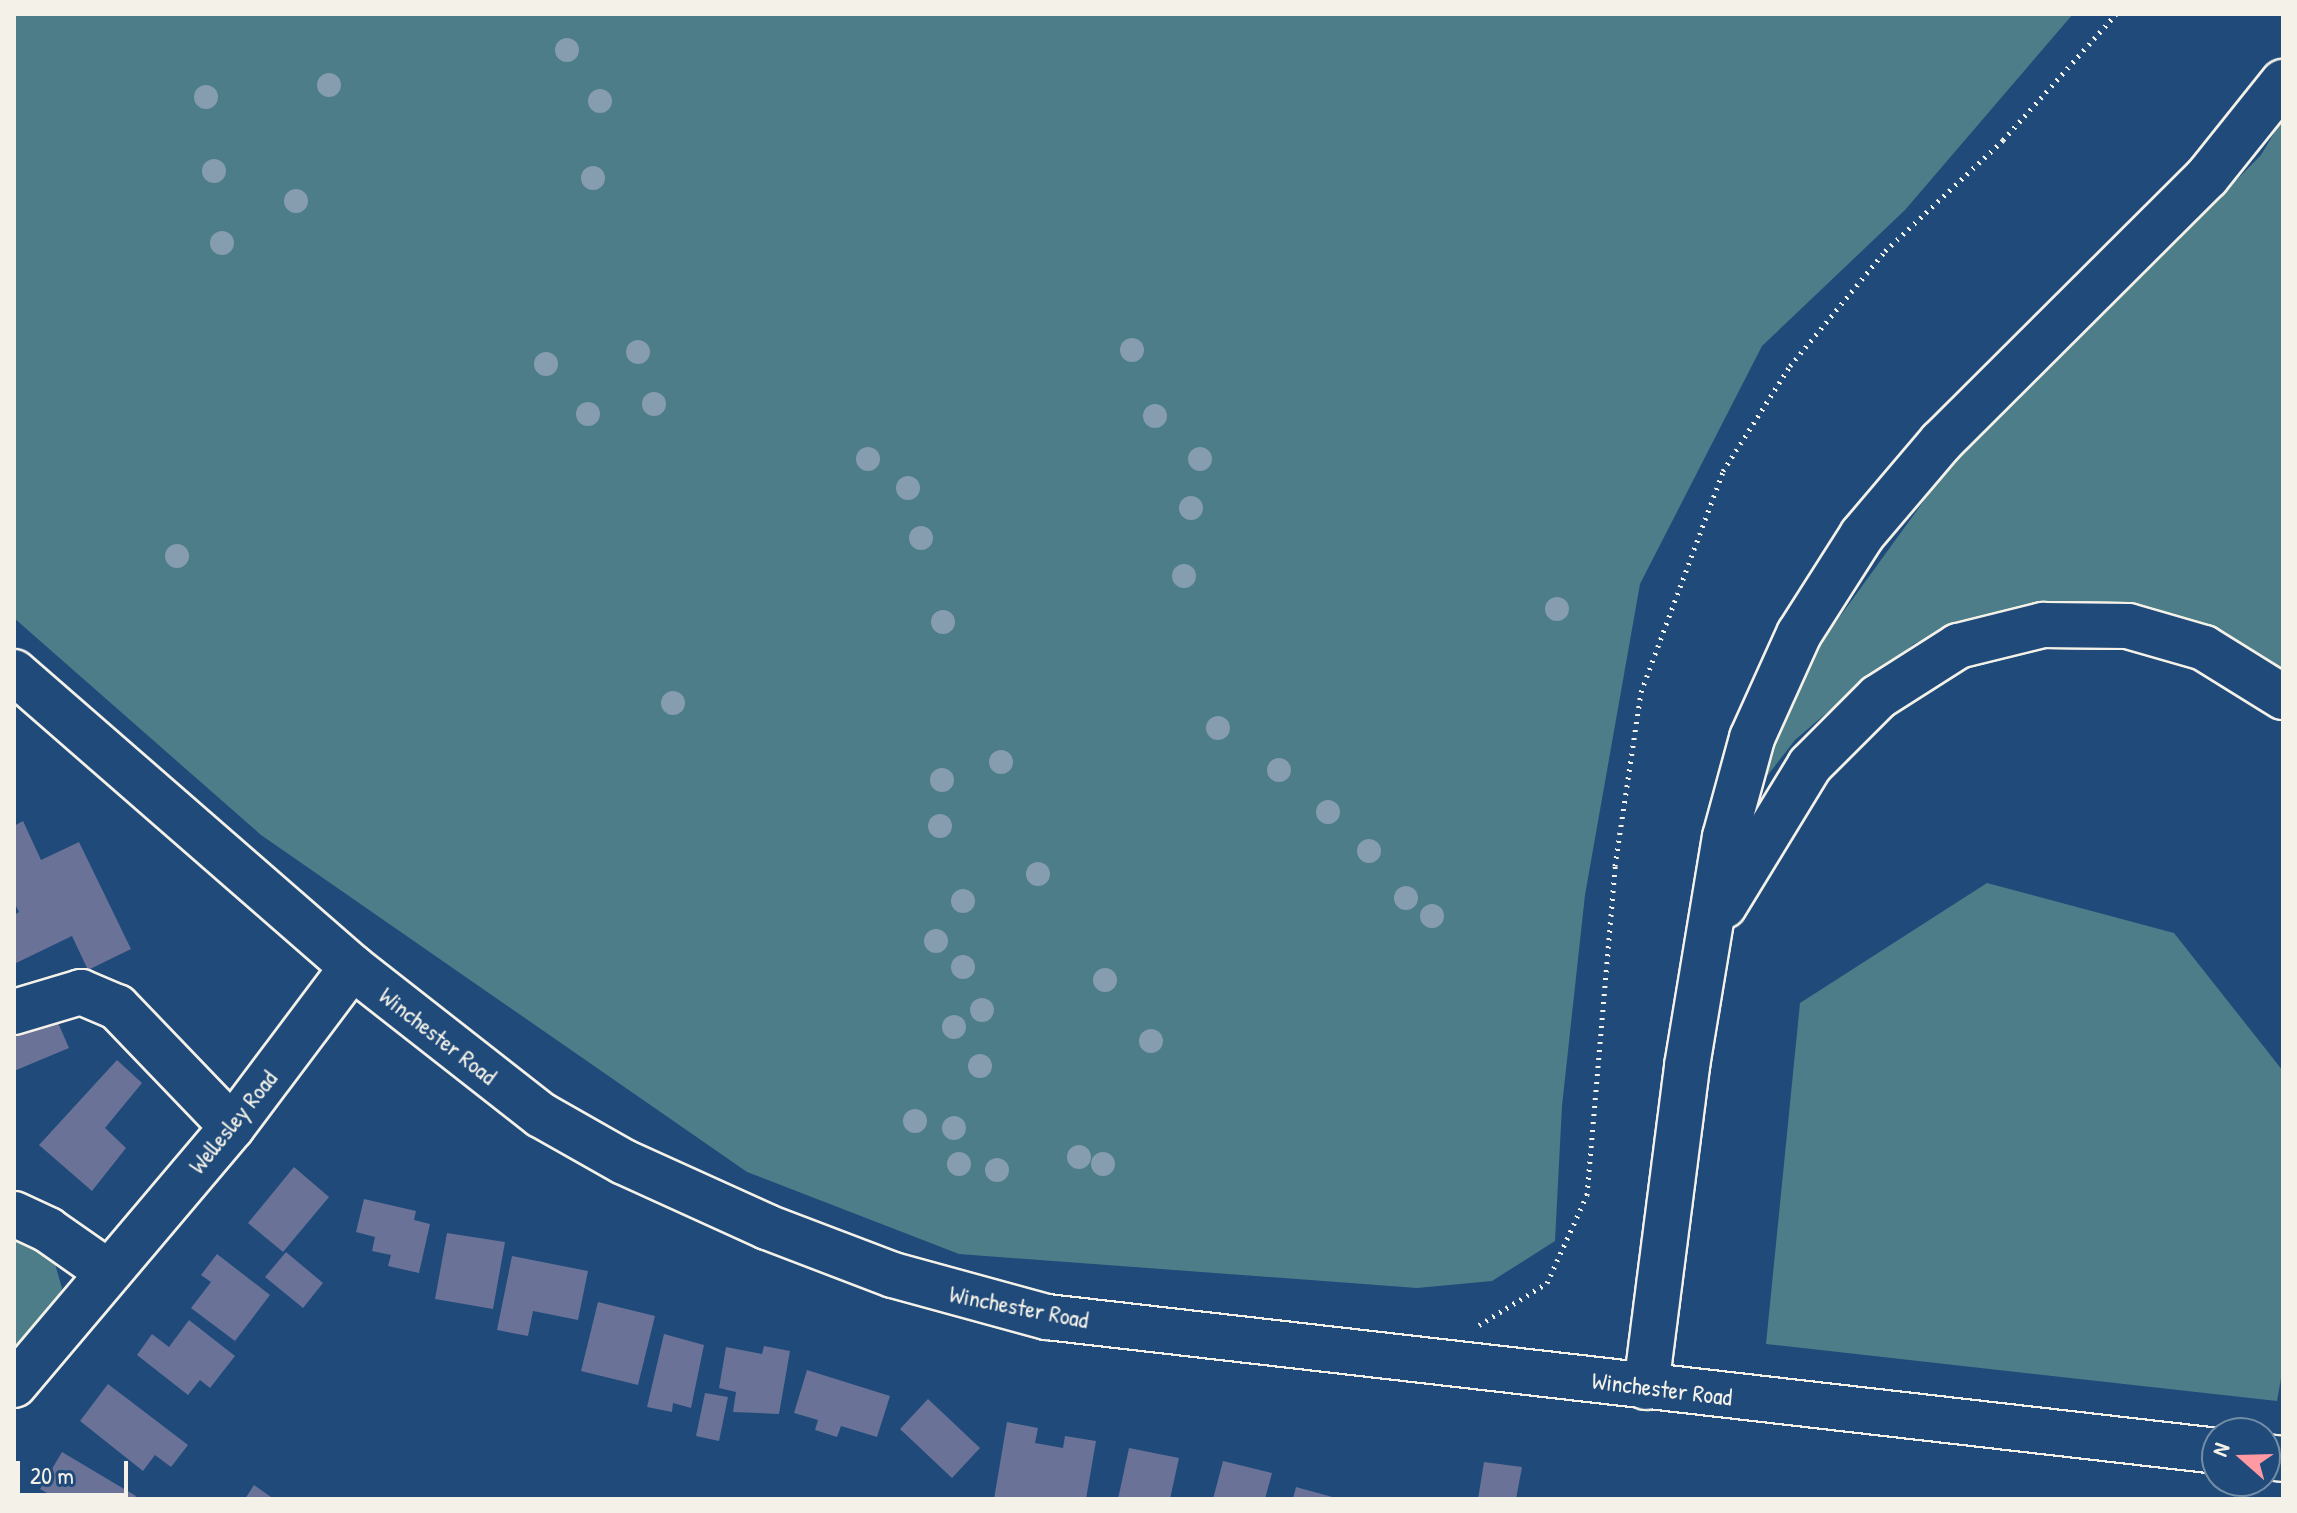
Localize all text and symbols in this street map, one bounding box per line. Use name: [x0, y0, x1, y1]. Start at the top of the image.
street label: Winchester Road: [374, 981, 502, 1091]
street label: Wellesley Road: [183, 1065, 283, 1179]
street label: Winchester Road: [947, 1279, 1091, 1335]
street label: Winchester Road: [1590, 1366, 1734, 1412]
north arrow: [2201, 1417, 2281, 1497]
text: N: [2204, 1439, 2236, 1460]
scale bar: [20, 1445, 132, 1495]
text: 20 m: [30, 1459, 74, 1491]

